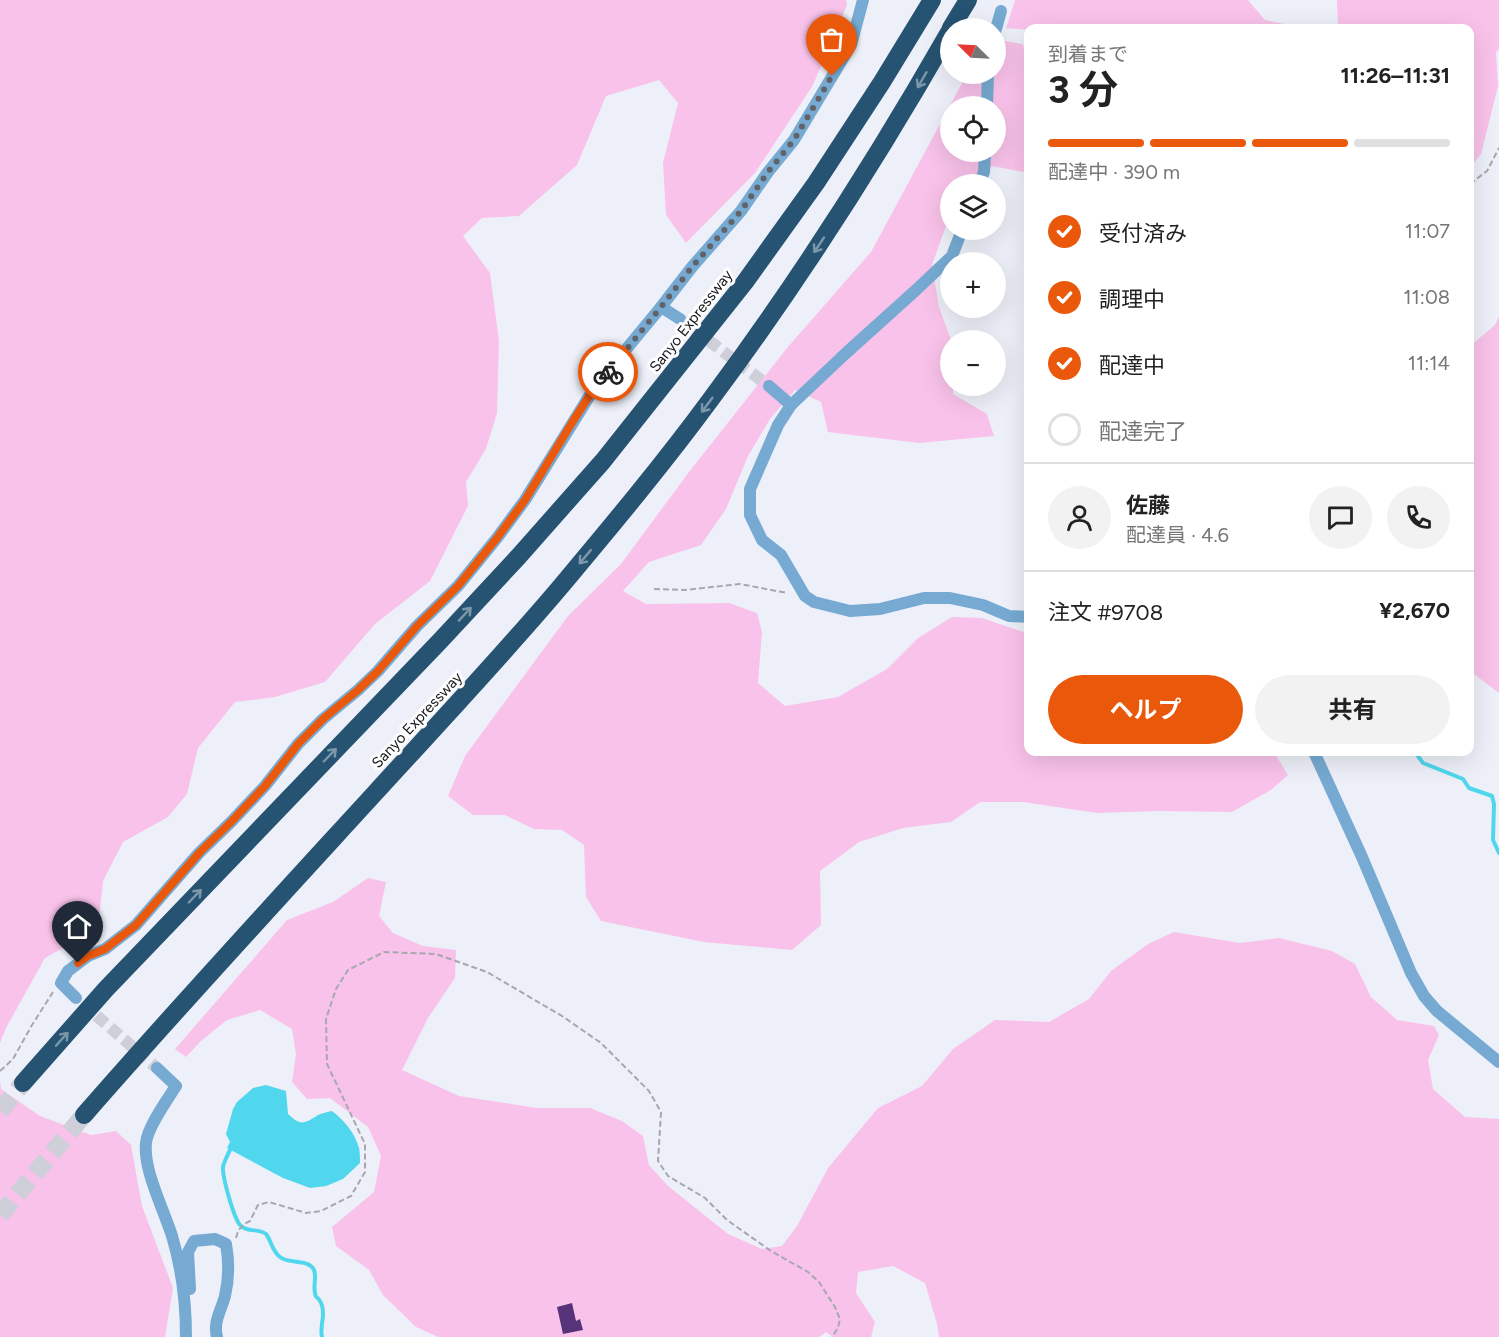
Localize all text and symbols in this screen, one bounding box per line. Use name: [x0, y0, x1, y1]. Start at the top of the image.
pin: [806, 14, 857, 76]
north arrow: [940, 18, 1006, 84]
map controls: [940, 18, 1006, 396]
icon: bag: [815, 23, 848, 56]
text: 到着まで: [1048, 42, 1128, 66]
text: 11:26–11:31: [1341, 62, 1450, 89]
text: 3 分: [1048, 66, 1118, 113]
one-way arrow: [916, 71, 928, 88]
button: locate: [940, 96, 1006, 162]
text: 配達中 · 390 m: [1048, 160, 1180, 184]
button: layers: [940, 174, 1006, 240]
icon: check: [1048, 215, 1081, 248]
text: 11:07: [1405, 219, 1450, 243]
text: 受付済み: [1099, 220, 1187, 247]
one-way arrow: [812, 236, 824, 253]
button: +: [940, 252, 1006, 318]
street label: Sanyo Expressway: [646, 266, 736, 376]
icon: check: [1048, 281, 1081, 314]
text: 11:08: [1403, 285, 1450, 309]
text: 調理中: [1099, 286, 1165, 313]
button: −: [940, 330, 1006, 396]
courier: [578, 342, 638, 402]
icon: check: [1048, 347, 1081, 380]
text: 11:14: [1408, 351, 1450, 375]
text: 配達中: [1099, 352, 1165, 379]
icon: bike: [592, 356, 625, 389]
one-way arrow: [700, 396, 713, 412]
text: 配達完了: [1099, 418, 1187, 445]
button: person: [1048, 486, 1111, 549]
button: chat: [1309, 486, 1372, 549]
button: phone: [1387, 486, 1450, 549]
text: 佐藤: [1126, 492, 1170, 519]
text: 配達員 · 4.6: [1126, 523, 1229, 547]
one-way arrow: [578, 549, 592, 564]
text: ¥2,670: [1379, 597, 1450, 624]
text: 注文 #9708: [1048, 599, 1163, 626]
one-way arrow: [457, 607, 472, 622]
street label: Sanyo Expressway: [368, 668, 466, 772]
button: ヘルプ: [1048, 675, 1243, 744]
button: 共有: [1255, 675, 1450, 744]
one-way arrow: [323, 748, 337, 763]
one-way arrow: [187, 888, 202, 903]
pin: [52, 901, 103, 963]
icon: home: [61, 910, 94, 943]
one-way arrow: [55, 1032, 69, 1047]

